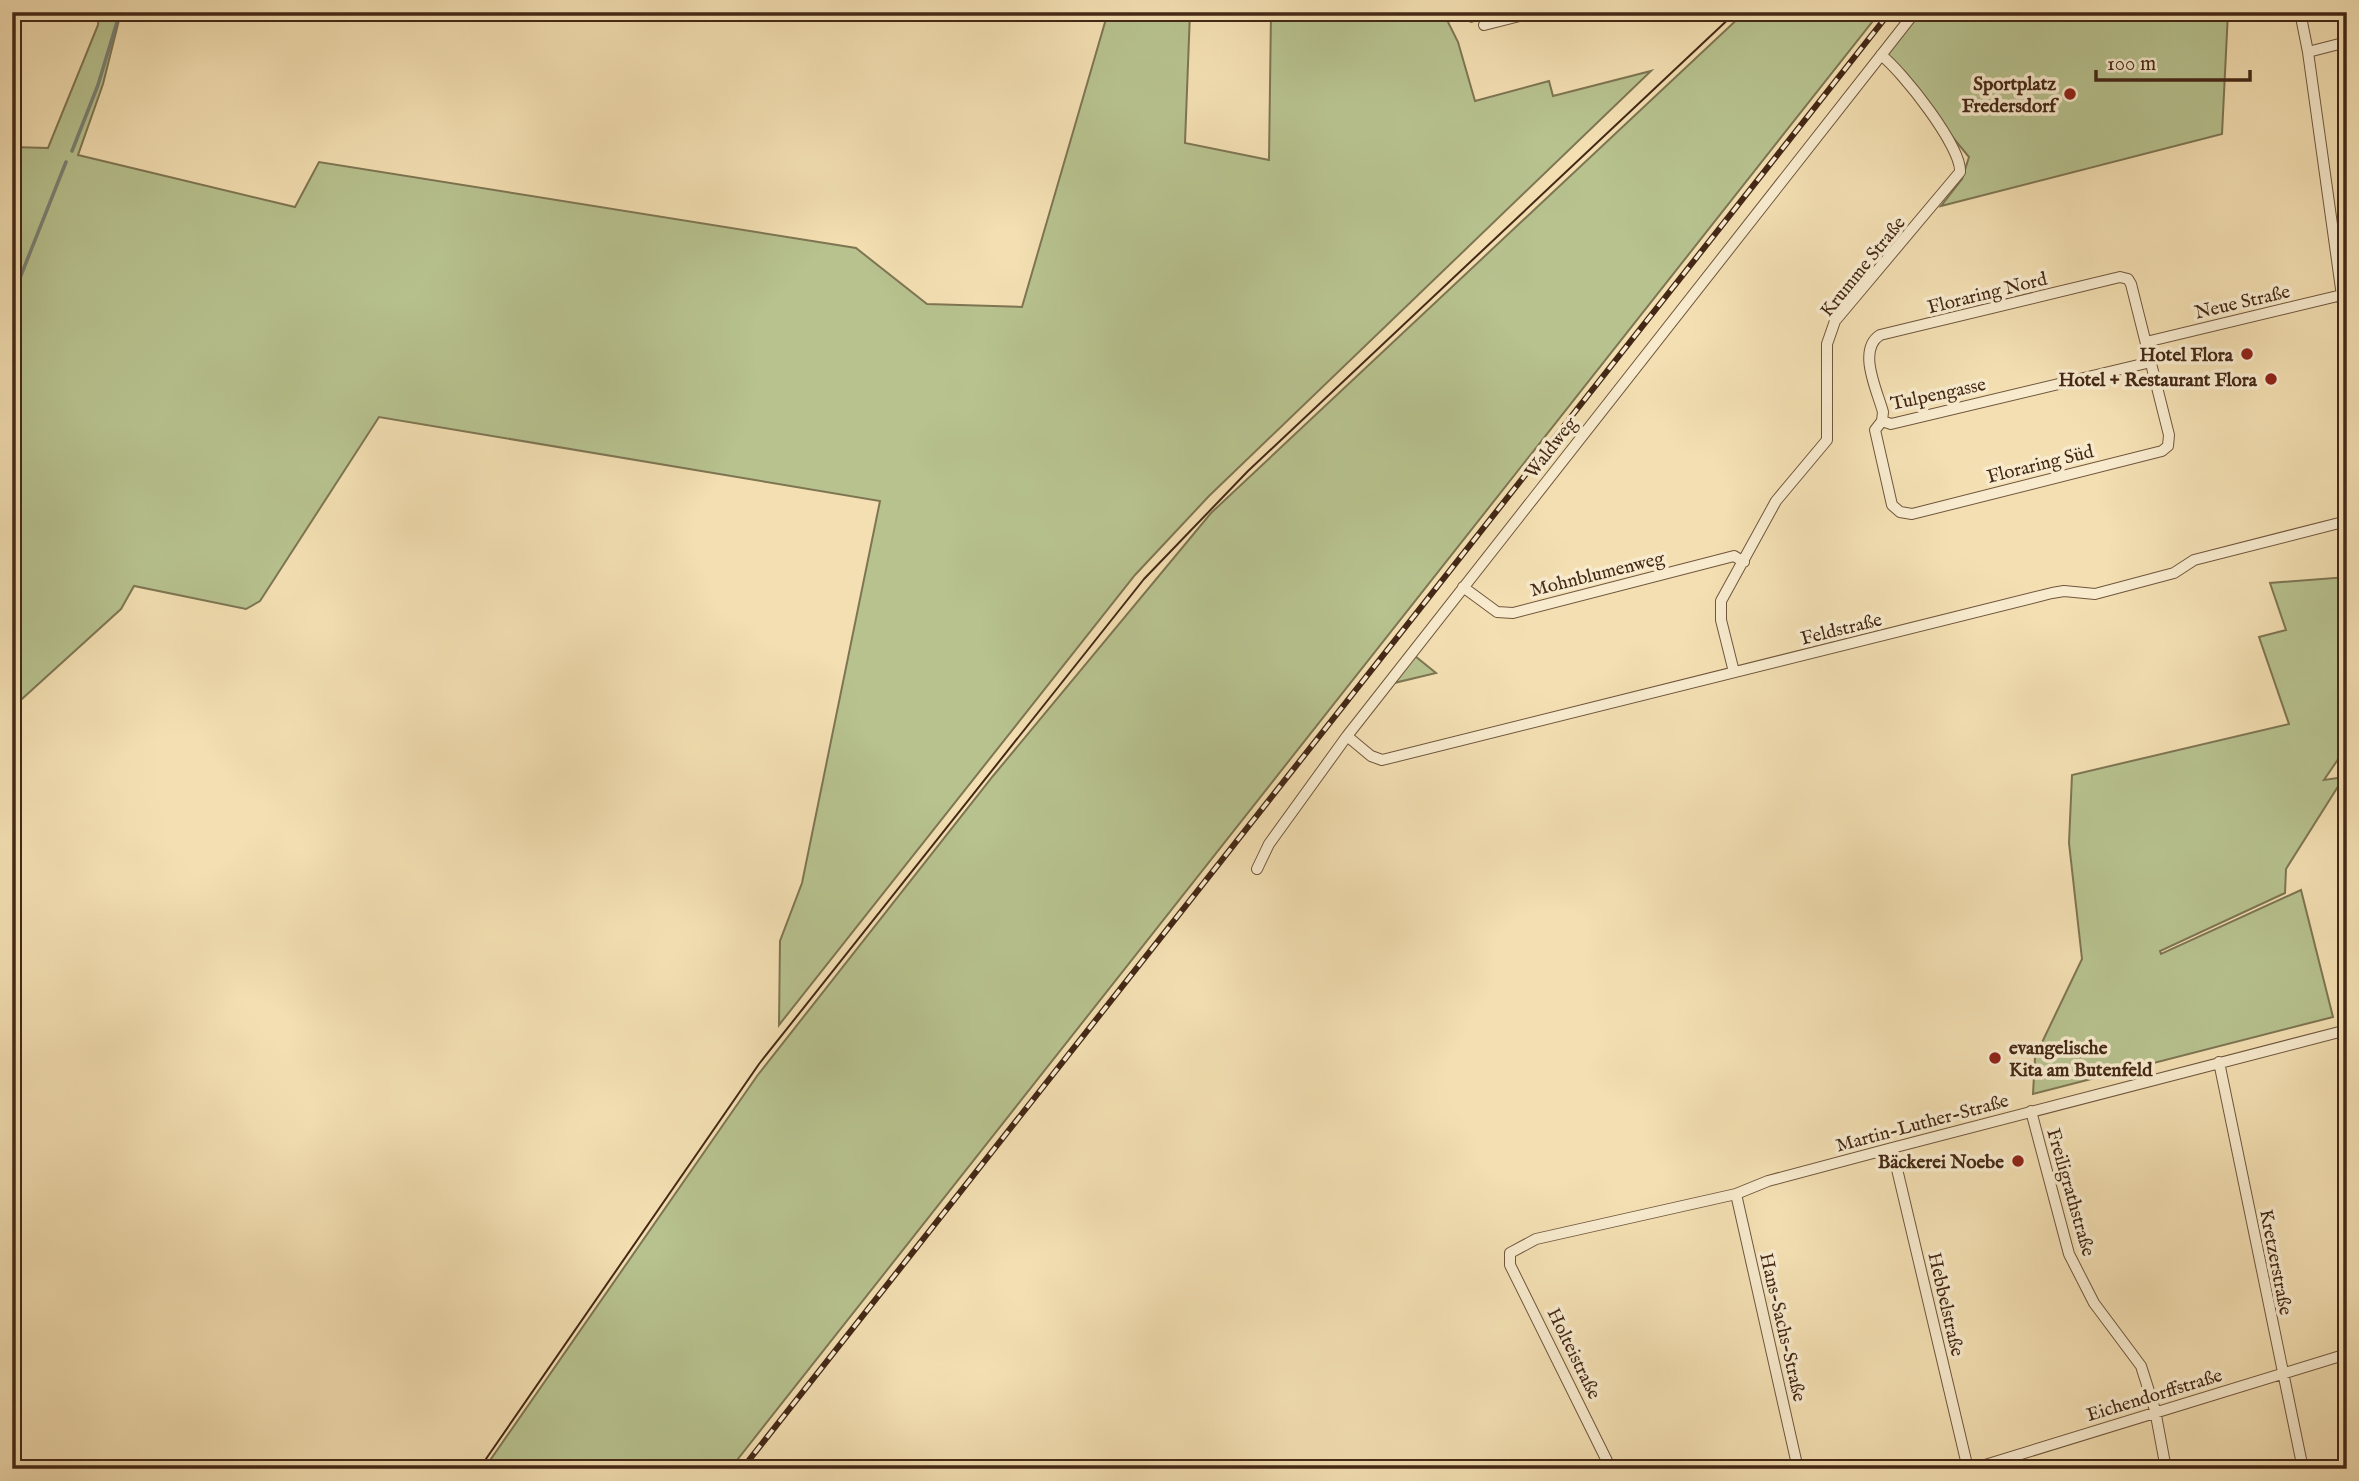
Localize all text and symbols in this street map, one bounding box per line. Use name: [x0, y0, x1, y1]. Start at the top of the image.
scale bar: [2096, 38, 2250, 82]
text: 100 m: [2107, 51, 2156, 78]
place label: Sportplatz Fredersdorf: [1962, 73, 2059, 119]
marker: Sportplatz Fredersdorf: [2062, 86, 2078, 102]
street label: Krumme Straße: [1816, 212, 1912, 322]
street label: Floraring Nord: [1925, 267, 2051, 320]
street label: Neue Straße: [2192, 280, 2293, 326]
place label: Hotel Flora: [2140, 344, 2234, 368]
marker: Hotel Flora: [2239, 346, 2255, 362]
place label: Hotel + Restaurant Flora: [2059, 369, 2258, 393]
marker: Hotel + Restaurant Flora: [2263, 371, 2279, 387]
street label: Tulpengasse: [1888, 373, 1989, 417]
street label: Waldweg: [1520, 412, 1584, 484]
street label: Floraring Süd: [1985, 440, 2097, 490]
street label: Mohnblumenweg: [1528, 546, 1668, 603]
street label: Feldstraße: [1798, 608, 1885, 652]
place label: evangelische Kita am Butenfeld: [2009, 1037, 2153, 1083]
marker: evangelische Kita am Butenfeld: [1987, 1050, 2003, 1066]
street label: Martin-Luther-Straße: [1833, 1089, 2012, 1159]
street label: Freiligrathstraße: [2040, 1126, 2100, 1260]
place label: Bäckerei Noebe: [1878, 1151, 2004, 1175]
marker: Bäckerei Noebe: [2010, 1153, 2026, 1169]
street label: Kretzerstraße: [2253, 1207, 2297, 1318]
street label: Hebbelstraße: [1921, 1250, 1969, 1359]
street label: Hans-Sachs-Straße: [1753, 1251, 1811, 1404]
street label: Holteistraße: [1541, 1304, 1606, 1404]
street label: Eichendorffstraße: [2084, 1364, 2226, 1428]

